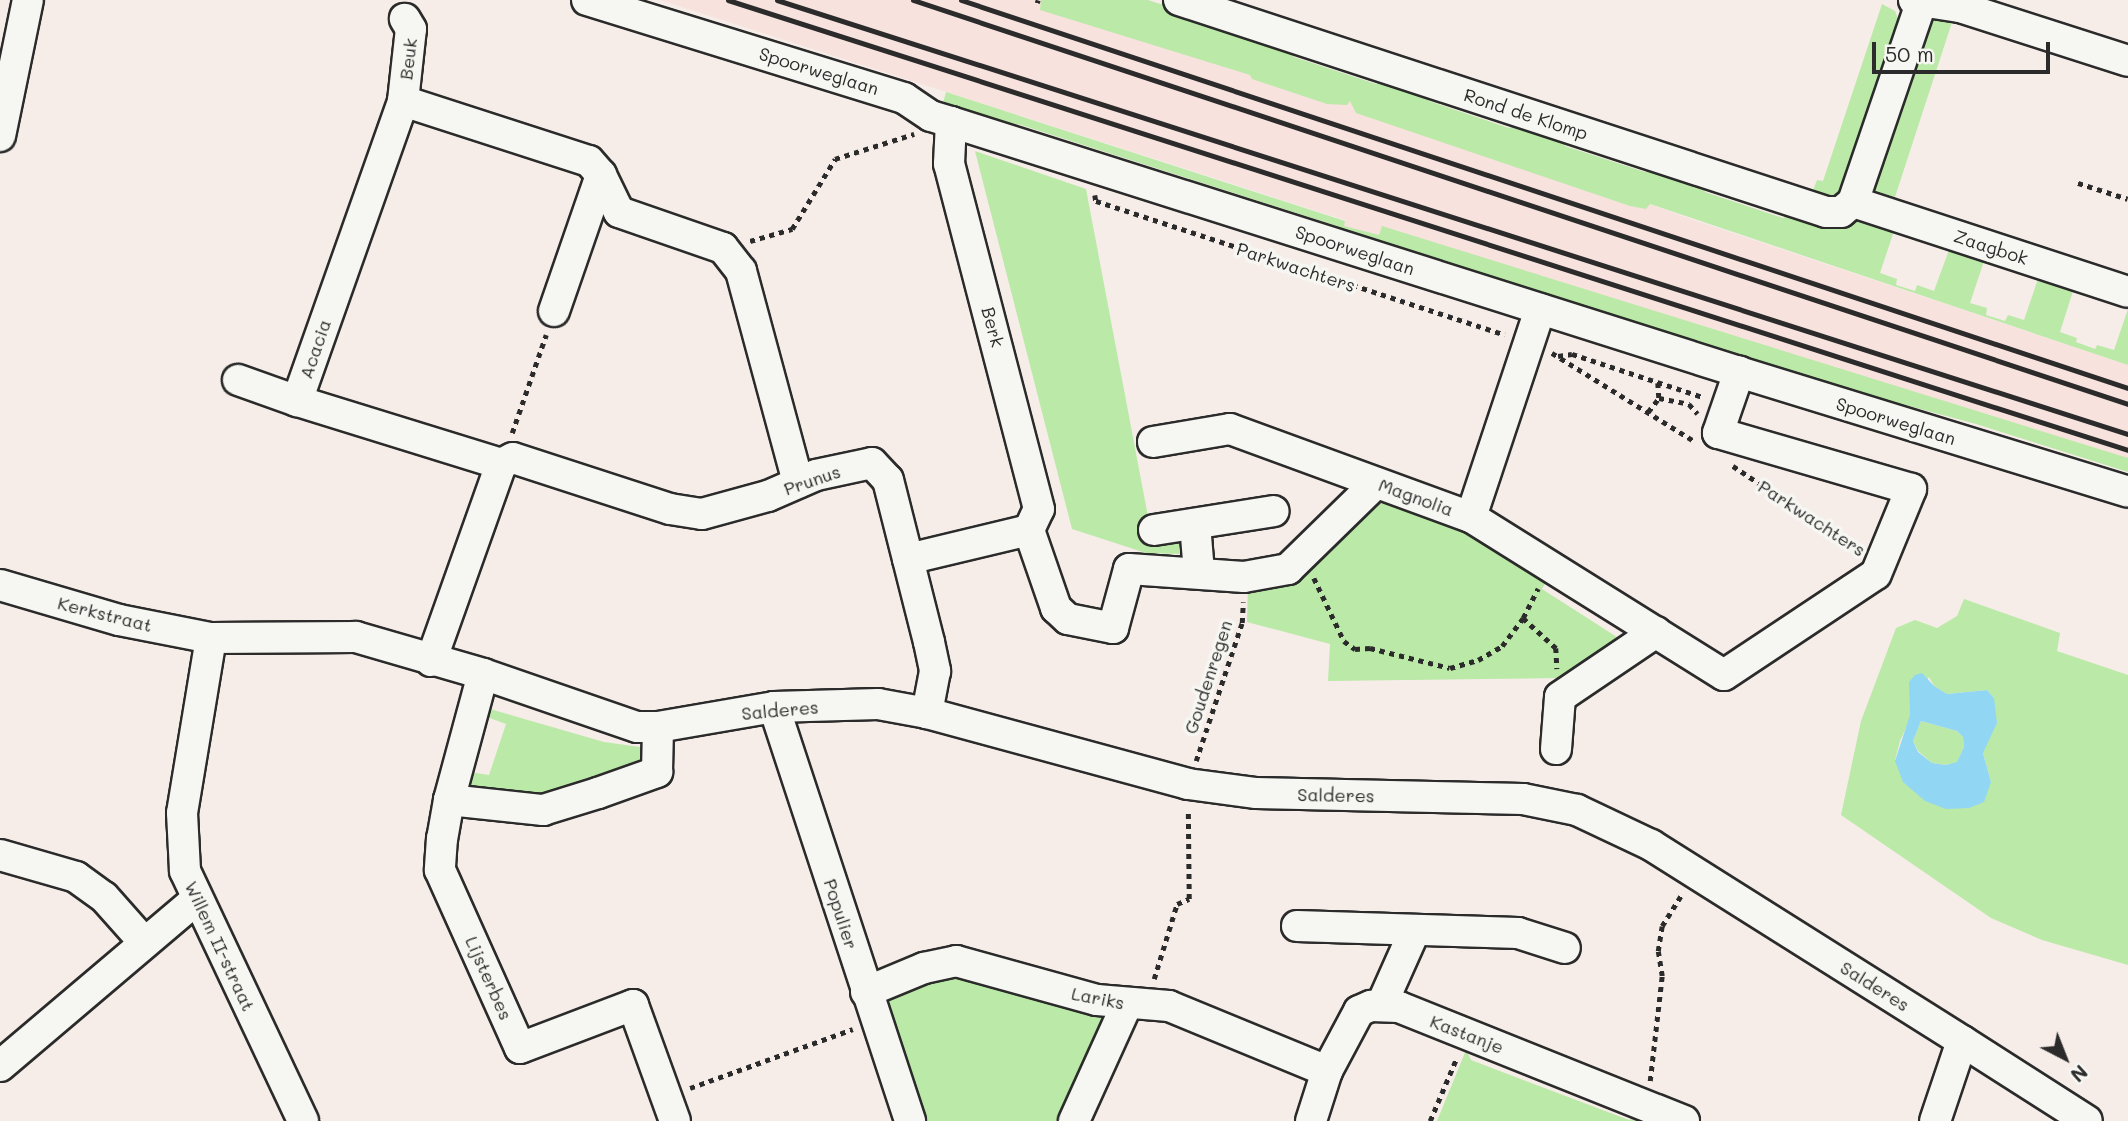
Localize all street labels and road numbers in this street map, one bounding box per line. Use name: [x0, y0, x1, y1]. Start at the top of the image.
street label: Beuk: [395, 37, 421, 81]
street label: Spoorweglaan: [757, 43, 881, 99]
street label: Rond de Klomp: [1461, 84, 1591, 144]
street label: Spoorweglaan: [1293, 221, 1417, 279]
street label: Zaagbok: [1951, 225, 2031, 269]
street label: Parkwachters: [1234, 238, 1358, 296]
street label: Berk: [977, 304, 1009, 350]
street label: Acacia: [295, 316, 335, 382]
street label: Spoorweglaan: [1834, 393, 1958, 449]
street label: Prunus: [781, 460, 843, 500]
street label: Magnolia: [1376, 474, 1456, 520]
street label: Parkwachters: [1754, 475, 1870, 561]
street label: Kerkstraat: [55, 592, 155, 636]
street label: Goudenregen: [1179, 617, 1237, 737]
street label: Salderes: [741, 696, 819, 724]
street label: Salderes: [1297, 784, 1375, 806]
street label: Populier: [819, 876, 863, 952]
street label: Willem II-straat: [180, 878, 260, 1014]
street label: Lijsterbes: [461, 933, 517, 1023]
street label: Salderes: [1836, 956, 1914, 1016]
street label: Lariks: [1070, 982, 1126, 1014]
street label: Kastanje: [1427, 1010, 1507, 1058]

